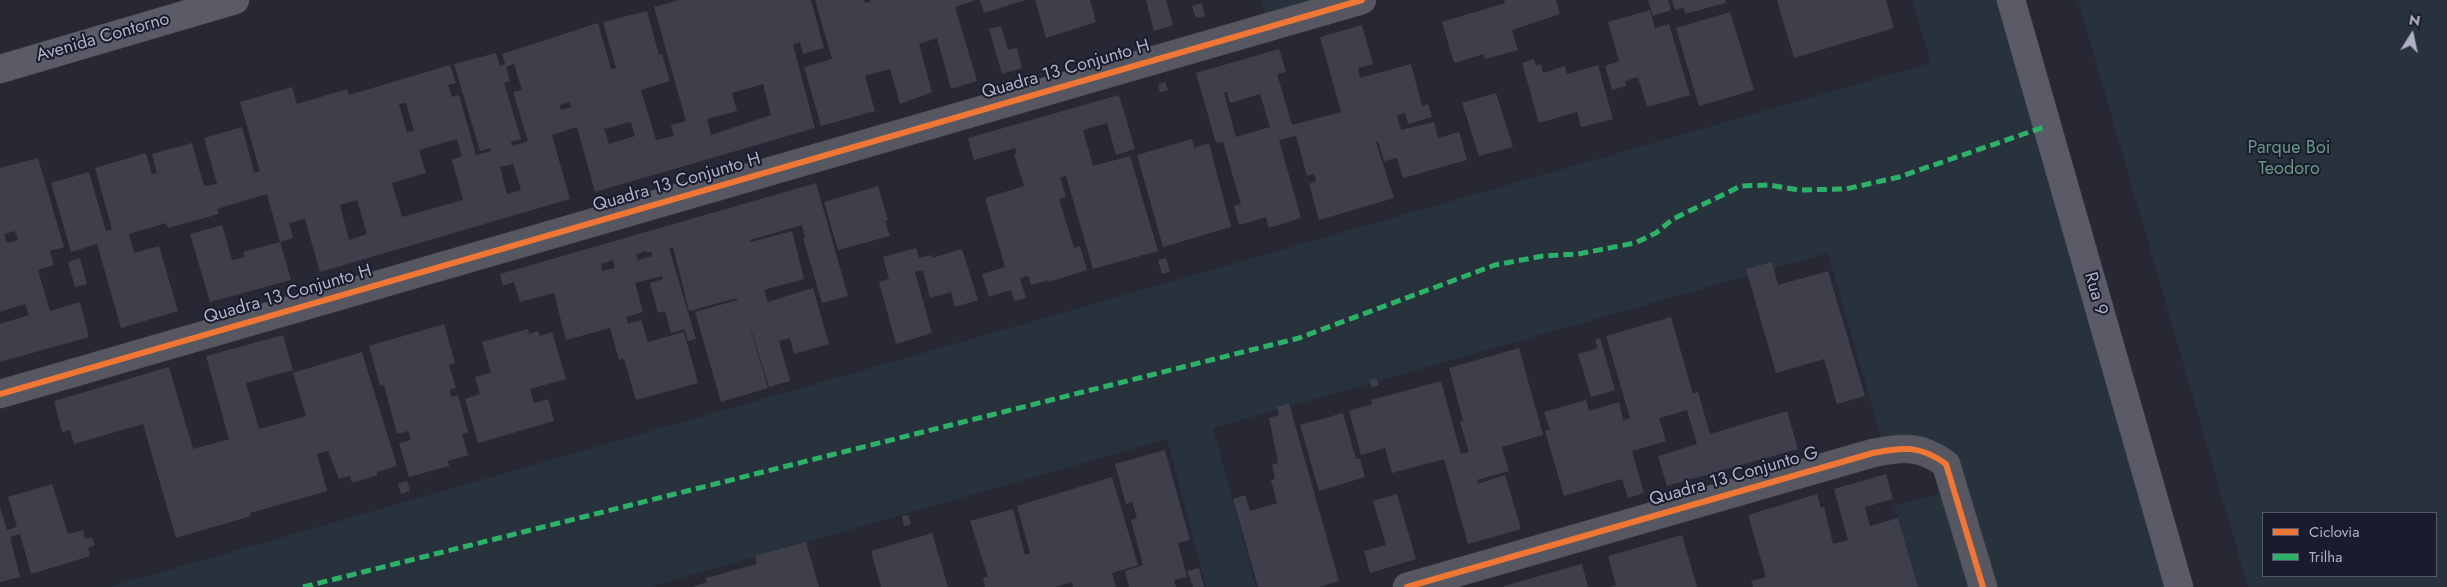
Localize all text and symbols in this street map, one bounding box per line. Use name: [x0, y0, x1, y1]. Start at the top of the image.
street label: Avenida Contorno: [34, 9, 172, 67]
text: N: [2407, 9, 2422, 31]
north arrow: [2387, 10, 2437, 60]
street label: Quadra 13 Conjunto H: [980, 36, 1152, 104]
park label: Parque Boi Teodoro: [2248, 138, 2330, 180]
street label: Quadra 13 Conjunto H: [591, 149, 763, 217]
street label: Quadra 13 Conjunto H: [202, 261, 374, 329]
street label: Rua 9: [2079, 270, 2111, 318]
street label: Quadra 13 Conjunto G: [1647, 443, 1821, 511]
legend: [2262, 512, 2437, 577]
text: Ciclovia: [2309, 521, 2359, 543]
text: Trilha: [2309, 546, 2342, 568]

